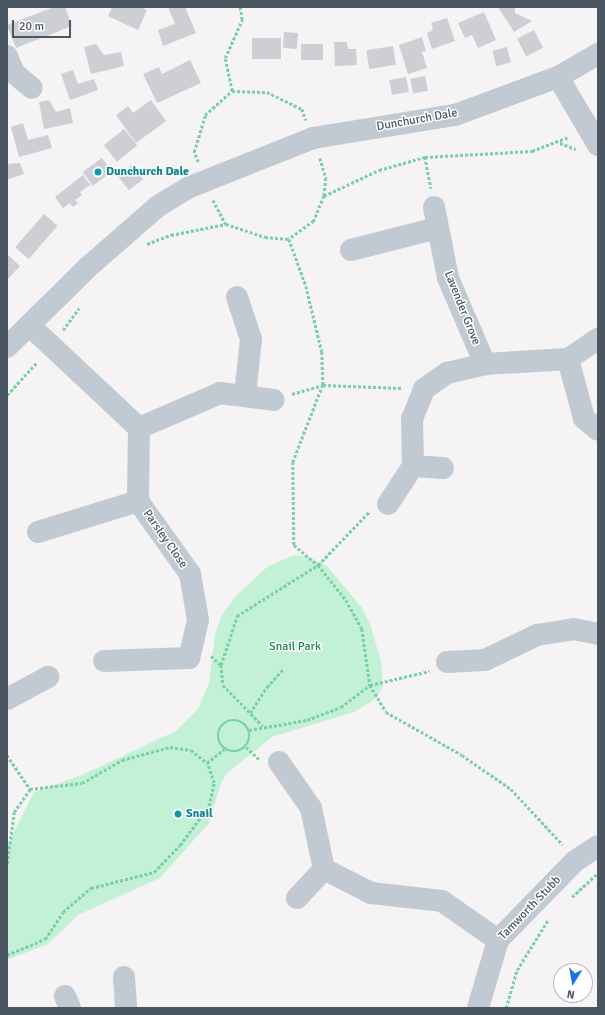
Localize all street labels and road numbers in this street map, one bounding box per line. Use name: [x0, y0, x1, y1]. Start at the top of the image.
street label: Dunchurch Dale: [375, 106, 459, 134]
street label: Lavender Grove: [441, 269, 483, 347]
street label: Parsley Close: [140, 507, 190, 571]
street label: Tamworth Stubb: [496, 873, 564, 943]

